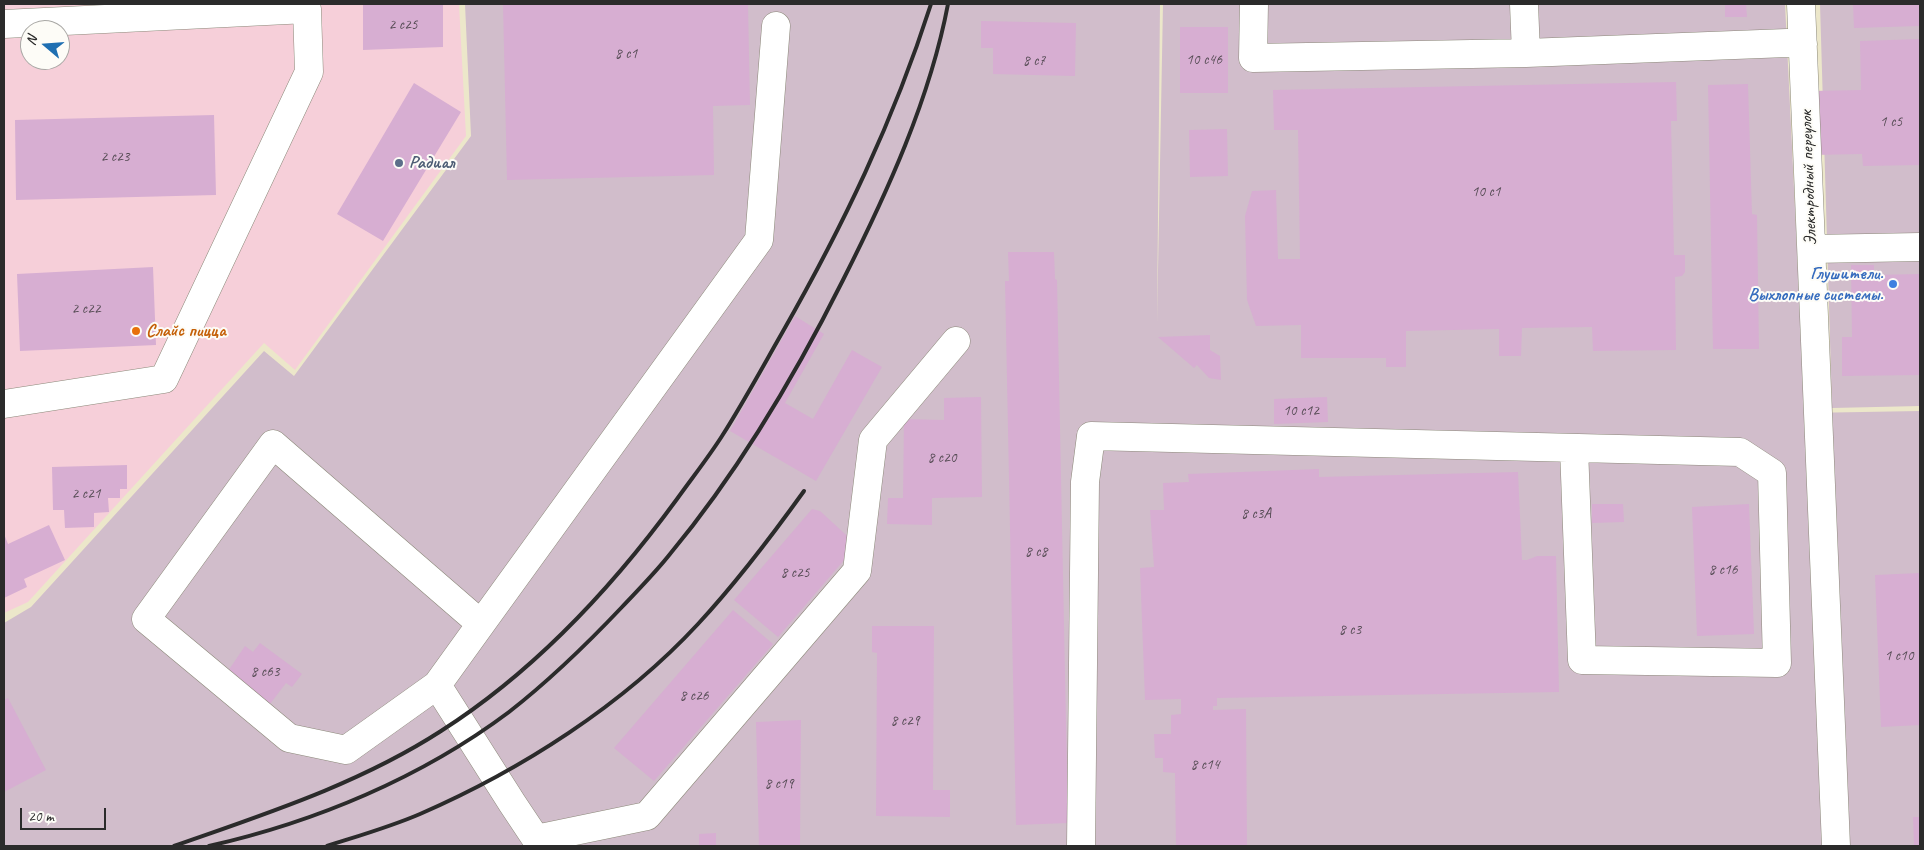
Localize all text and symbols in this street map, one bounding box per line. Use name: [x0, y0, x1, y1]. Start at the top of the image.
house number: 2 с25: [388, 16, 418, 34]
north arrow: [20, 20, 70, 70]
text: N: [22, 34, 41, 47]
house number: 8 с1: [615, 45, 637, 63]
house number: 10 c46: [1186, 51, 1222, 69]
house number: 8 с7: [1023, 52, 1045, 70]
street label: Электродный переулок: [1796, 110, 1822, 246]
house number: 1 с5: [1880, 113, 1902, 131]
house number: 2 с23: [100, 148, 130, 166]
place label: Радиал: [409, 152, 455, 174]
marker: Радиал: [393, 157, 405, 169]
house number: 10 c1: [1471, 183, 1501, 201]
place label: Глушители. Выхлопные системы.: [1748, 263, 1883, 306]
marker: Глушители. Выхлопные системы.: [1887, 278, 1899, 290]
house number: 2 с22: [71, 300, 101, 318]
place label: Слайс пицца: [146, 320, 226, 342]
marker: Слайс пицца: [130, 325, 142, 337]
house number: 10 с12: [1283, 402, 1319, 420]
house number: 8 с20: [927, 449, 957, 467]
house number: 2 с21: [71, 485, 101, 503]
house number: 8 с3А: [1241, 505, 1271, 523]
house number: 8 с8: [1025, 543, 1047, 561]
house number: 8 с16: [1708, 561, 1738, 579]
house number: 8 с25: [780, 564, 810, 582]
house number: 8 с3: [1339, 621, 1361, 639]
house number: 1 с10: [1884, 647, 1914, 665]
house number: 8 с63: [250, 663, 280, 681]
house number: 8 с26: [679, 687, 709, 705]
house number: 8 с29: [890, 712, 920, 730]
house number: 8 с14: [1190, 756, 1220, 774]
house number: 8 с19: [764, 775, 794, 793]
scale bar: [22, 798, 109, 830]
text: 20 m: [28, 807, 54, 826]

